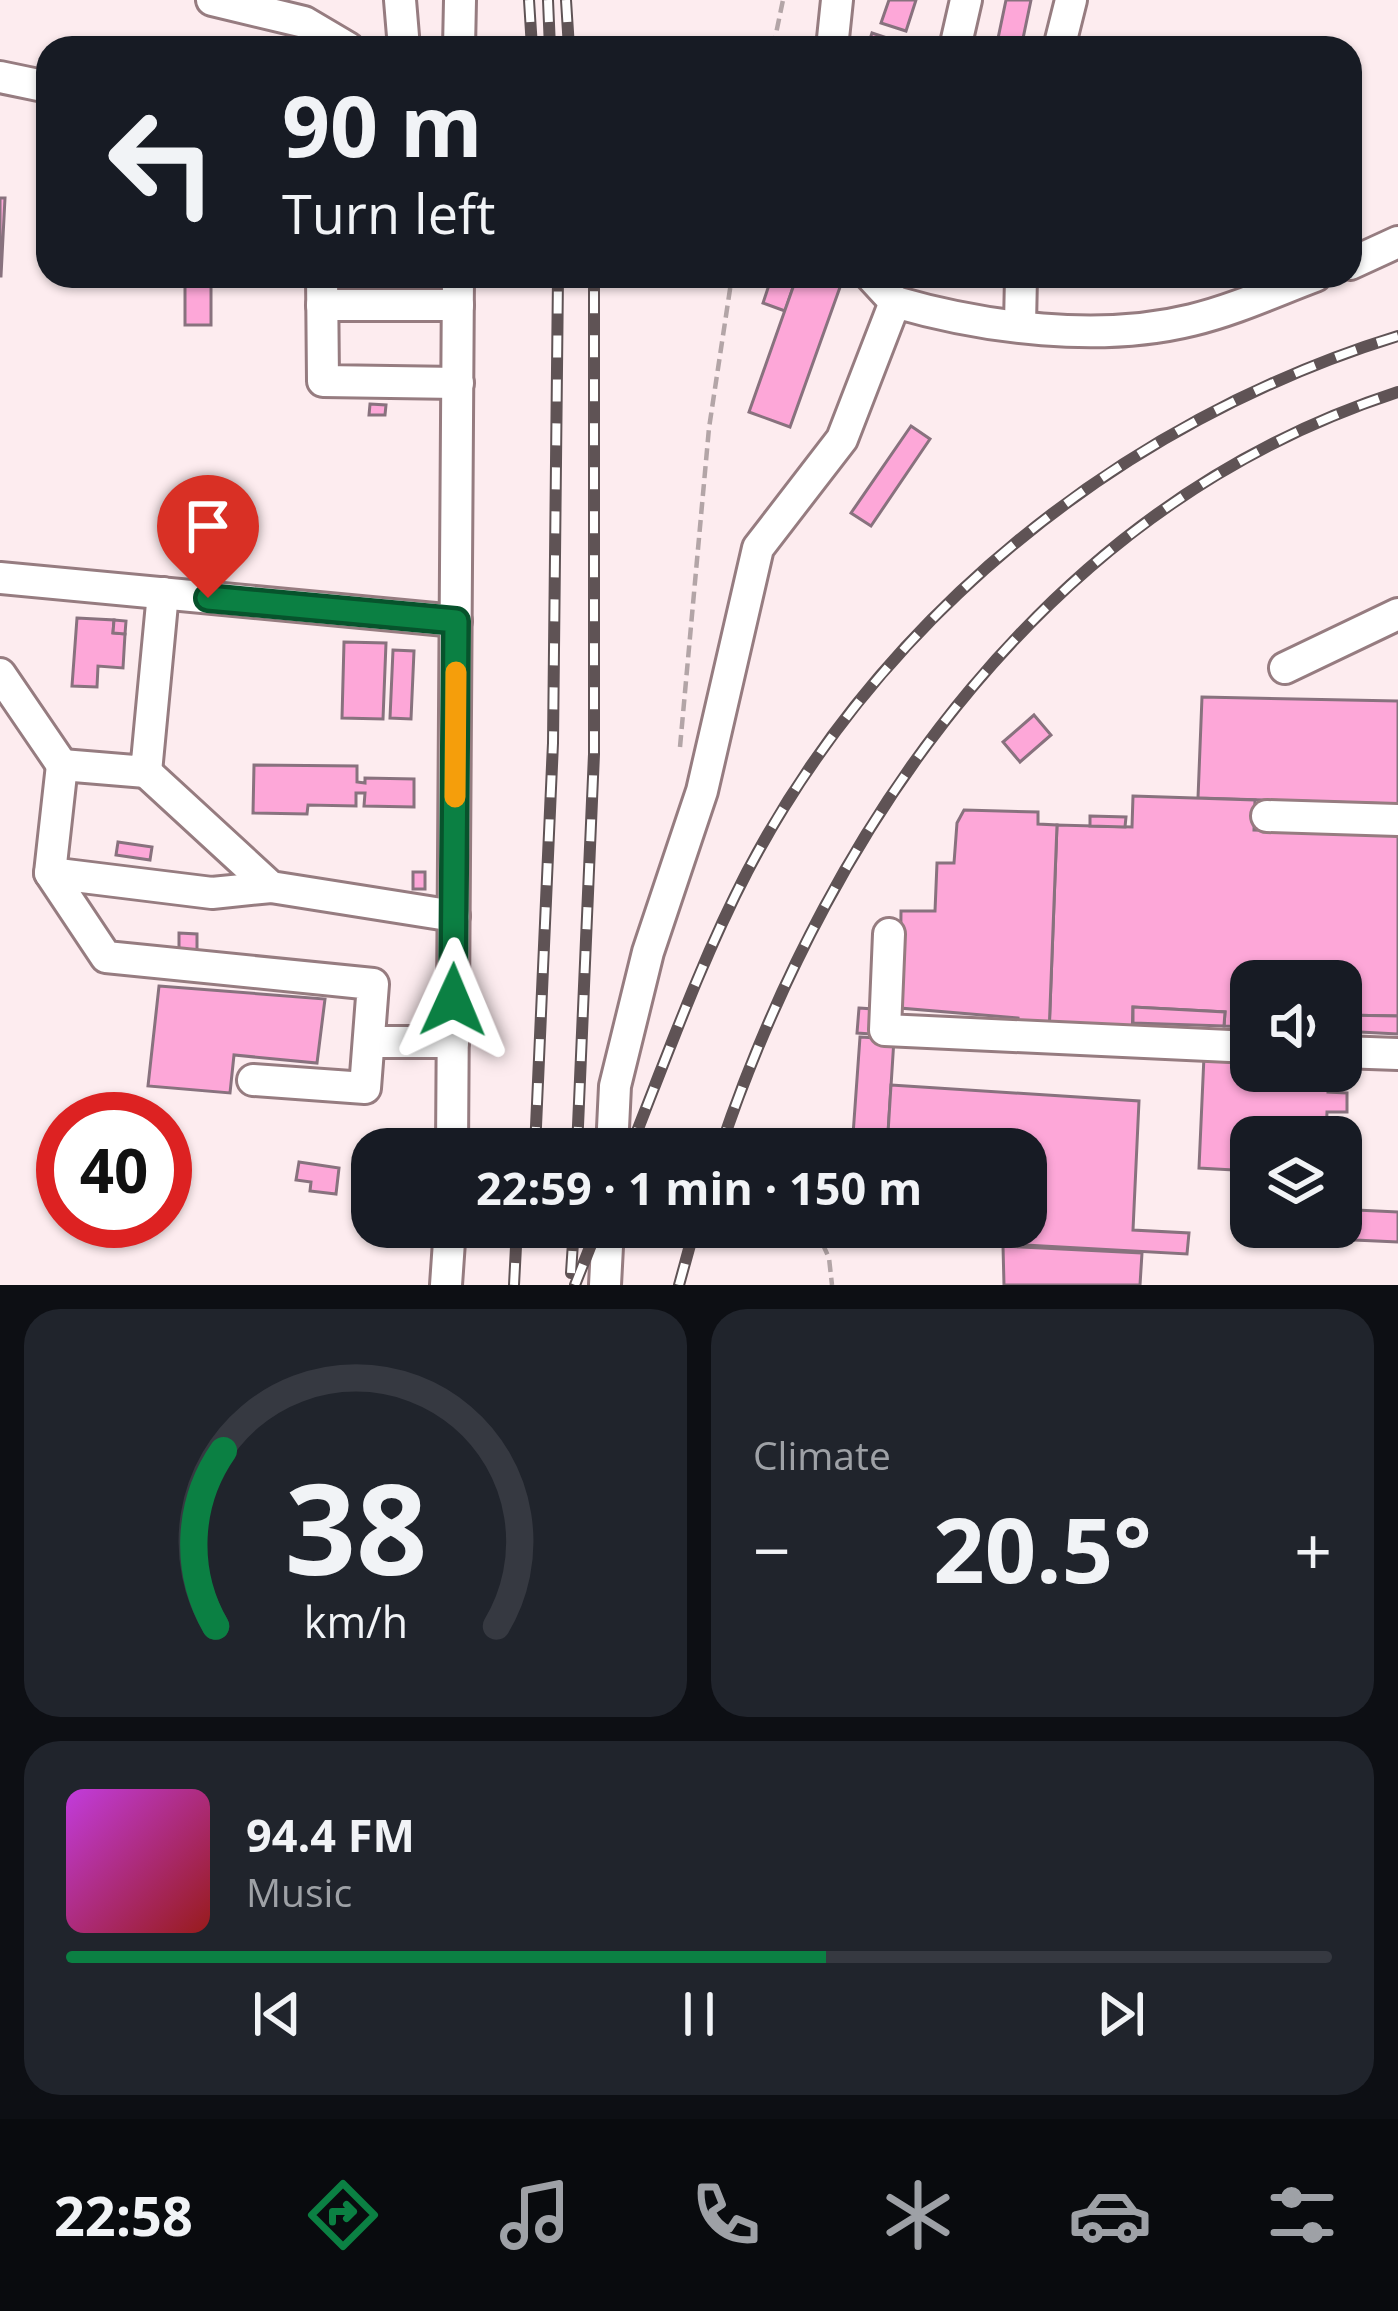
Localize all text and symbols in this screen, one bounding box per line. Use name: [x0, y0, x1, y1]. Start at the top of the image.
text: 90 m: [282, 67, 482, 182]
icon: left: [84, 84, 240, 240]
text: Turn left: [282, 176, 495, 250]
pin: [157, 475, 259, 598]
icon: arrive: [175, 493, 241, 559]
position arrow: [390, 937, 516, 1063]
map controls: [1230, 960, 1362, 1248]
button: sound: [1230, 960, 1362, 1092]
speed limit sign: 40: [36, 1092, 192, 1248]
button: layers: [1230, 1116, 1362, 1248]
text: 22:59 · 1 min · 150 m: [476, 1157, 922, 1218]
text: Climate: [753, 1428, 891, 1481]
text: 38: [284, 1442, 427, 1612]
text: 20.5°: [933, 1487, 1152, 1609]
text: −: [753, 1504, 791, 1594]
text: +: [1294, 1504, 1332, 1594]
text: km/h: [303, 1592, 408, 1651]
text: 94.4 FM: [246, 1804, 415, 1865]
text: Music: [246, 1865, 352, 1918]
icon: previous: [244, 1981, 310, 2047]
icon: pause: [666, 1981, 732, 2047]
icon: next: [1088, 1981, 1154, 2047]
icon: directions: [301, 2173, 385, 2257]
icon: music: [493, 2173, 577, 2257]
icon: phone: [684, 2173, 768, 2257]
icon: climate: [876, 2173, 960, 2257]
icon: car: [1068, 2173, 1152, 2257]
icon: filters: [1260, 2173, 1344, 2257]
text: 22:58: [54, 2178, 193, 2252]

